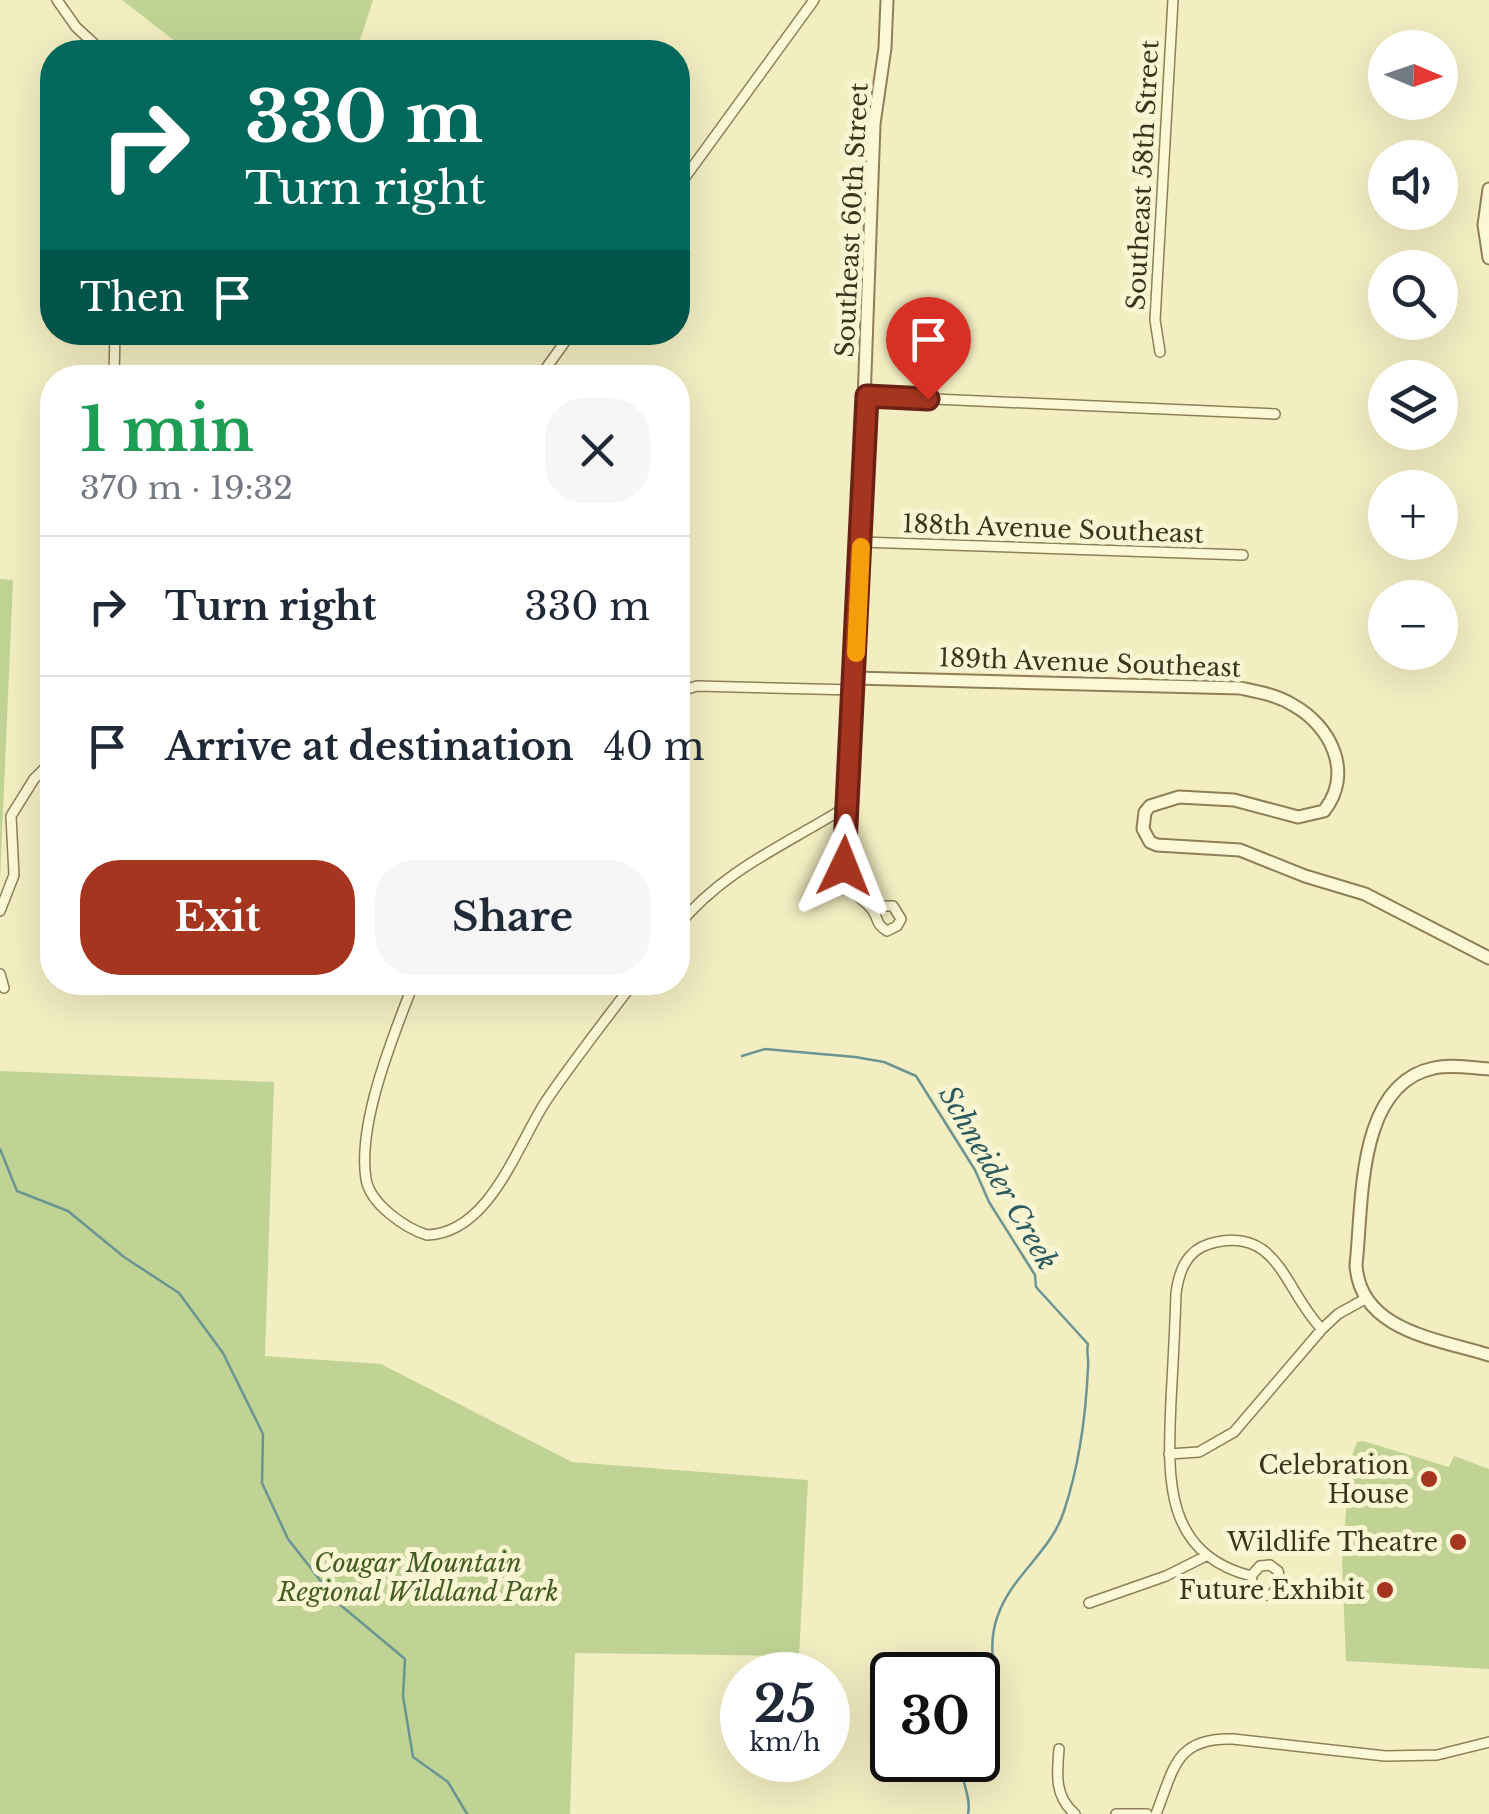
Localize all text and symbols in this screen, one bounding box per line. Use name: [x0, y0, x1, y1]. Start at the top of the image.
north arrow: [1368, 30, 1458, 120]
map controls: [1368, 30, 1458, 670]
street label: Southeast 58th Street: [1120, 39, 1166, 311]
text: 330 m: [245, 74, 483, 161]
icon: right: [80, 80, 210, 210]
street label: Southeast 60th Street: [829, 81, 875, 358]
button: sound: [1368, 140, 1458, 230]
text: Turn right: [245, 160, 486, 216]
button: search: [1368, 250, 1458, 340]
icon: arrive: [205, 270, 260, 325]
text: Then: [80, 274, 185, 321]
pin: [886, 297, 971, 400]
icon: arrive: [901, 312, 956, 367]
button: layers: [1368, 360, 1458, 450]
text: 1 min: [80, 393, 254, 467]
button: close: [545, 398, 650, 503]
text: 370 m · 19:32: [80, 468, 293, 508]
button: +: [1368, 470, 1458, 560]
street label: 188th Avenue Southeast: [902, 508, 1205, 550]
icon: right: [80, 579, 135, 634]
button: −: [1368, 580, 1458, 670]
text: Turn right: [165, 583, 376, 630]
text: 330 m: [524, 583, 650, 630]
street label: 189th Avenue Southeast: [938, 642, 1242, 684]
icon: arrive: [80, 719, 135, 774]
text: Arrive at destination: [165, 723, 574, 770]
text: 40 m: [604, 723, 705, 770]
position arrow: [792, 814, 896, 918]
button: Exit: [80, 860, 355, 975]
button: Share: [375, 860, 650, 975]
water label: Schneider Creek: [931, 1080, 1065, 1276]
place label: Celebration House: [1258, 1450, 1409, 1510]
marker: Celebration House: [1418, 1468, 1440, 1490]
place label: Wildlife Theatre: [1226, 1527, 1438, 1558]
marker: Wildlife Theatre: [1447, 1531, 1469, 1553]
park label: Cougar Mountain Regional Wildland Park: [277, 1548, 558, 1608]
place label: Future Exhibit: [1179, 1575, 1366, 1606]
marker: Future Exhibit: [1374, 1579, 1396, 1601]
speed limit sign: 30: [870, 1652, 1000, 1782]
text: 25: [754, 1673, 816, 1736]
text: km/h: [750, 1727, 820, 1758]

